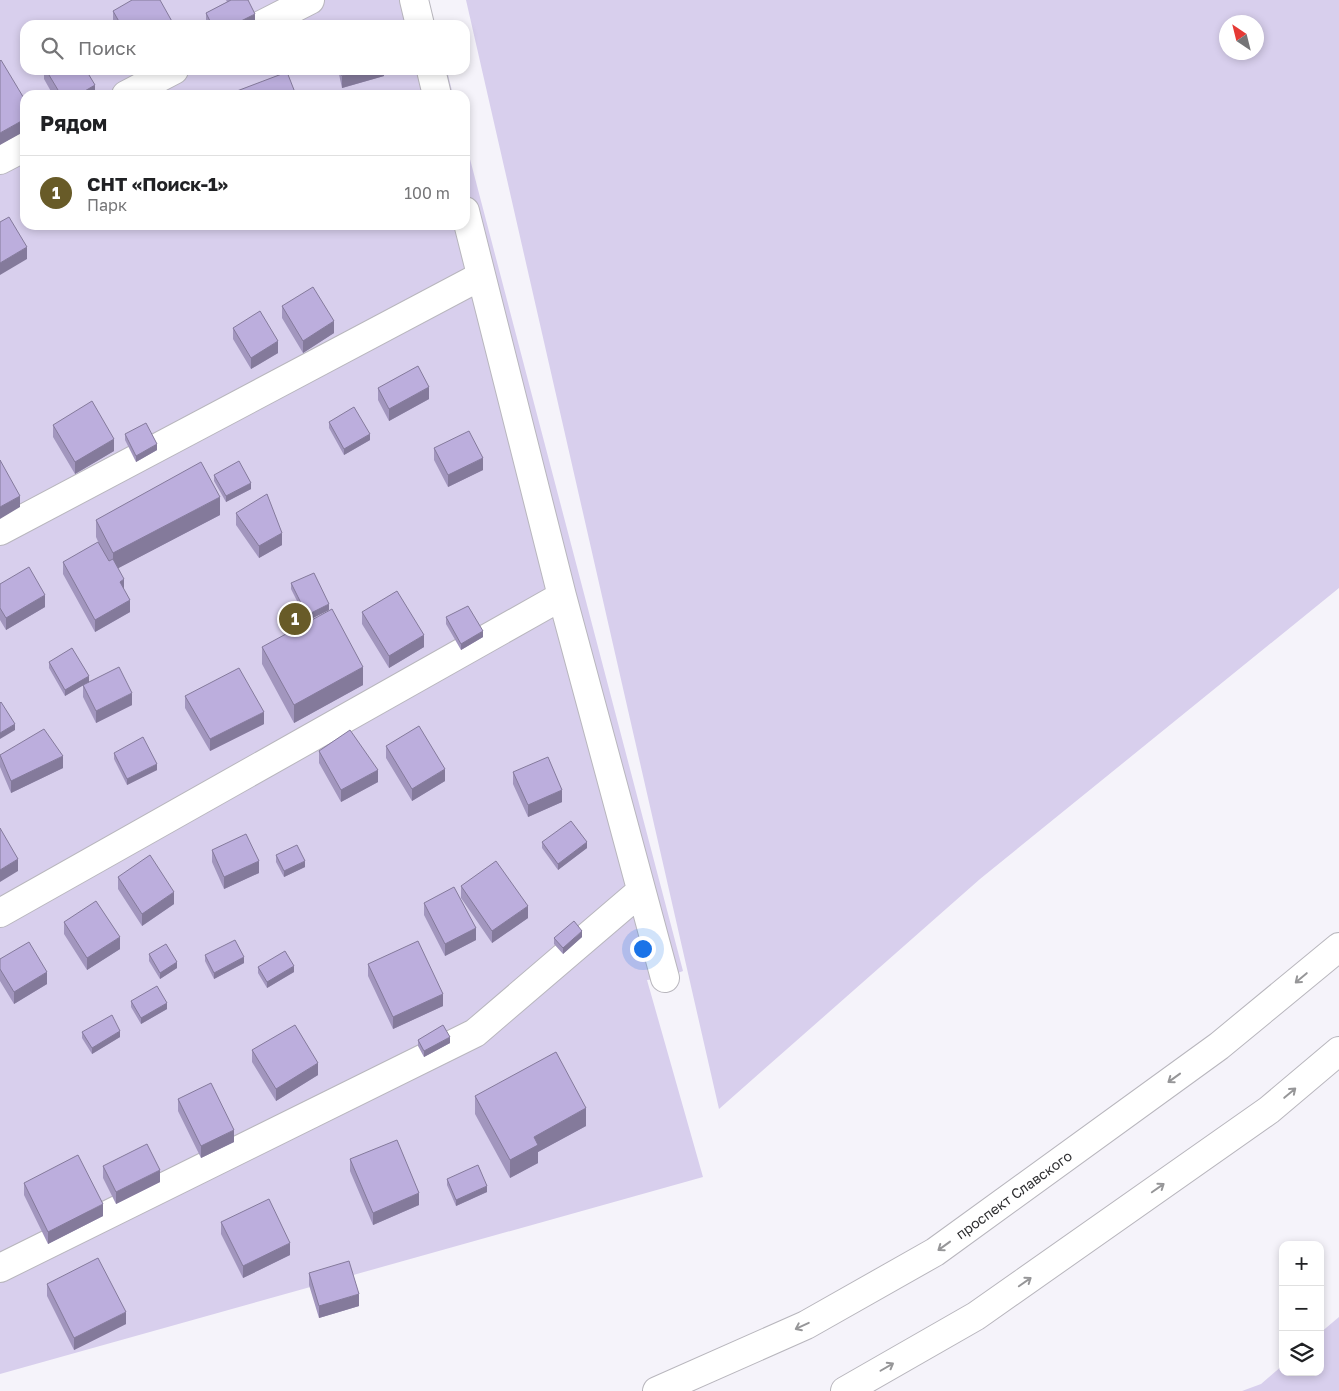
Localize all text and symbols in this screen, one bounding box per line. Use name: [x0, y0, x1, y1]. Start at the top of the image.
north arrow: [1219, 15, 1264, 60]
search box: [20, 20, 470, 75]
icon: search: [38, 34, 66, 62]
text: Поиск: [78, 36, 137, 59]
text: Рядом: [40, 110, 107, 136]
text: СНТ «Поиск-1»: [87, 172, 228, 195]
text: 1: [52, 183, 60, 203]
text: 100 m: [404, 183, 450, 203]
text: Парк: [87, 195, 127, 215]
pin: 1: [279, 600, 311, 638]
your location: [630, 936, 656, 962]
one-way arrow: [1295, 972, 1308, 983]
one-way arrow: [1168, 1073, 1181, 1084]
one-way arrow: [1283, 1088, 1296, 1099]
street label: проспект Славского: [952, 1147, 1075, 1242]
one-way arrow: [1151, 1183, 1165, 1193]
one-way arrow: [937, 1241, 951, 1251]
map controls: [1279, 1241, 1324, 1376]
button: +: [1279, 1241, 1324, 1286]
one-way arrow: [1018, 1277, 1032, 1287]
button: −: [1279, 1286, 1324, 1331]
one-way arrow: [795, 1322, 810, 1332]
button: layers: [1279, 1331, 1324, 1376]
one-way arrow: [880, 1362, 895, 1372]

